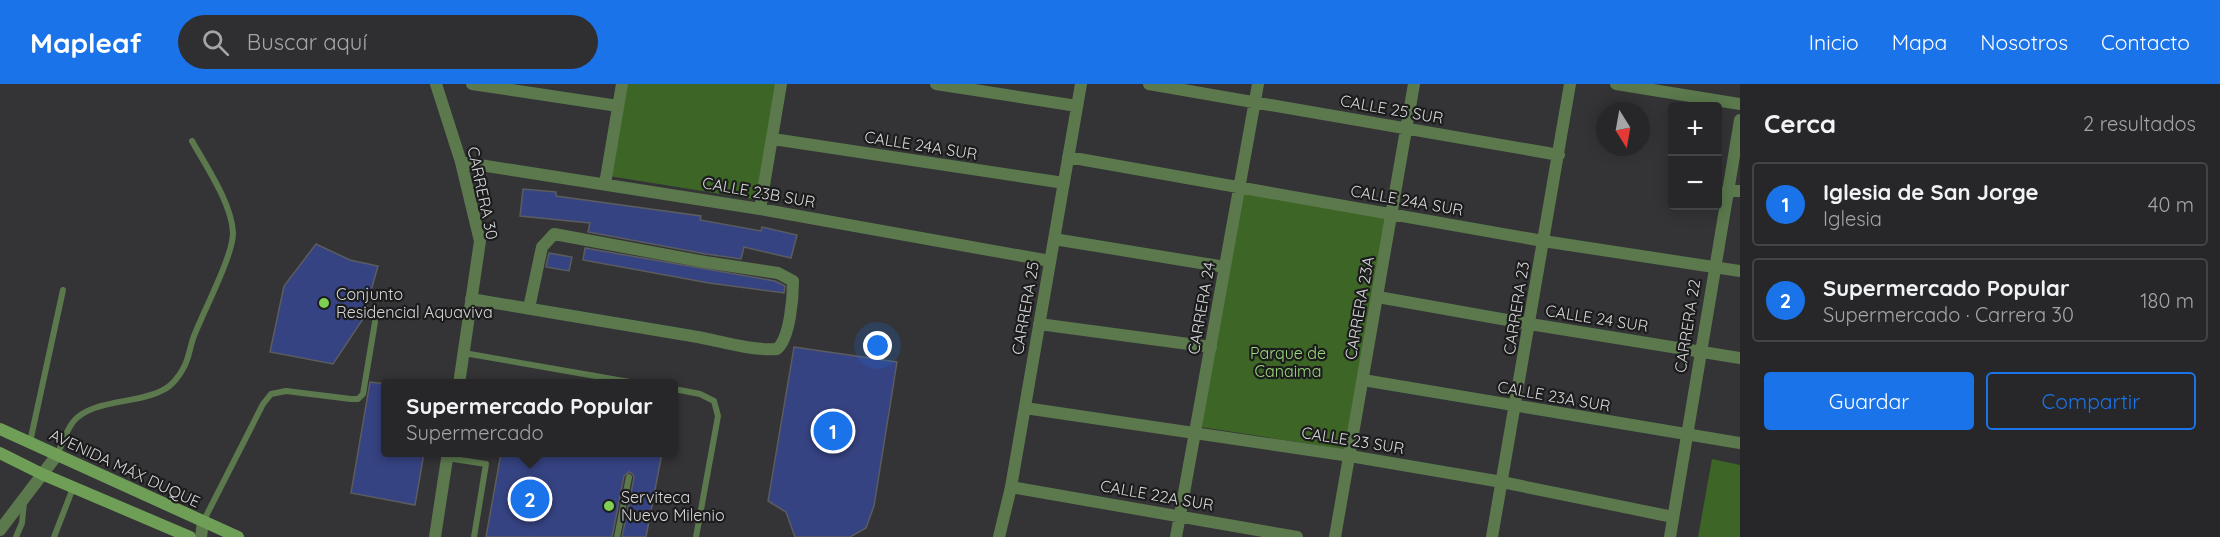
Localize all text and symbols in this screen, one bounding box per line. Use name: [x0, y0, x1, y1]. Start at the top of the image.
search box: [178, 15, 598, 69]
text: Mapleaf: [30, 25, 142, 60]
icon: search: [199, 26, 232, 59]
text: Buscar aquí: [247, 28, 367, 56]
text: Inicio: [1809, 29, 1859, 55]
text: Mapa: [1892, 29, 1947, 55]
text: Nosotros: [1980, 29, 2068, 55]
text: Contacto: [2101, 29, 2190, 55]
street label: CALLE 25 SUR: [1339, 90, 1445, 128]
north arrow: [1596, 102, 1650, 156]
map controls: [1668, 102, 1722, 210]
button: +: [1668, 102, 1722, 156]
text: Cerca: [1764, 107, 1836, 140]
text: 2 resultados: [2083, 111, 2196, 136]
street label: CALLE 24A SUR: [863, 126, 979, 164]
street label: CARRERA 30: [463, 145, 503, 241]
button: −: [1668, 156, 1722, 210]
street label: CALLE 23B SUR: [701, 172, 817, 212]
text: Iglesia de San Jorge: [1823, 178, 2038, 206]
street label: CALLE 24A SUR: [1349, 180, 1465, 220]
text: 1: [1782, 192, 1789, 217]
text: 40 m: [2148, 192, 2194, 217]
text: Iglesia: [1823, 206, 1882, 231]
street label: CARRERA 23A: [1340, 255, 1378, 361]
street label: CARRERA 25: [1007, 260, 1043, 356]
street label: CARRERA 24: [1183, 260, 1219, 356]
street label: CARRERA 23: [1499, 260, 1533, 356]
text: Supermercado Popular: [1823, 274, 2070, 302]
street label: CARRERA 22: [1670, 278, 1704, 374]
place label: Conjunto Residencial Aquaviva: [336, 284, 493, 322]
text: 2: [1780, 288, 1791, 313]
text: 180 m: [2140, 288, 2194, 313]
marker: Conjunto Residencial Aquaviva: [317, 296, 331, 310]
street label: CALLE 24 SUR: [1544, 300, 1650, 336]
text: Supermercado · Carrera 30: [1823, 302, 2074, 327]
your location: [863, 331, 892, 360]
park label: Parque de Canaima: [1250, 343, 1326, 381]
button: Guardar: [1764, 372, 1974, 430]
button: Compartir: [1986, 372, 2196, 430]
street label: CALLE 23A SUR: [1496, 376, 1612, 416]
popup: [381, 379, 678, 457]
text: Supermercado Popular: [406, 392, 653, 420]
pin: 1: [814, 408, 852, 454]
text: Supermercado: [406, 420, 543, 445]
street label: CALLE 23 SUR: [1300, 422, 1406, 458]
street label: AVENIDA MÁX DUQUE: [47, 424, 203, 512]
street label: CALLE 22A SUR: [1099, 475, 1215, 515]
pin: 2: [510, 476, 550, 522]
place label: Serviteca Nuevo Milenio: [621, 487, 725, 525]
marker: Serviteca Nuevo Milenio: [602, 499, 616, 513]

